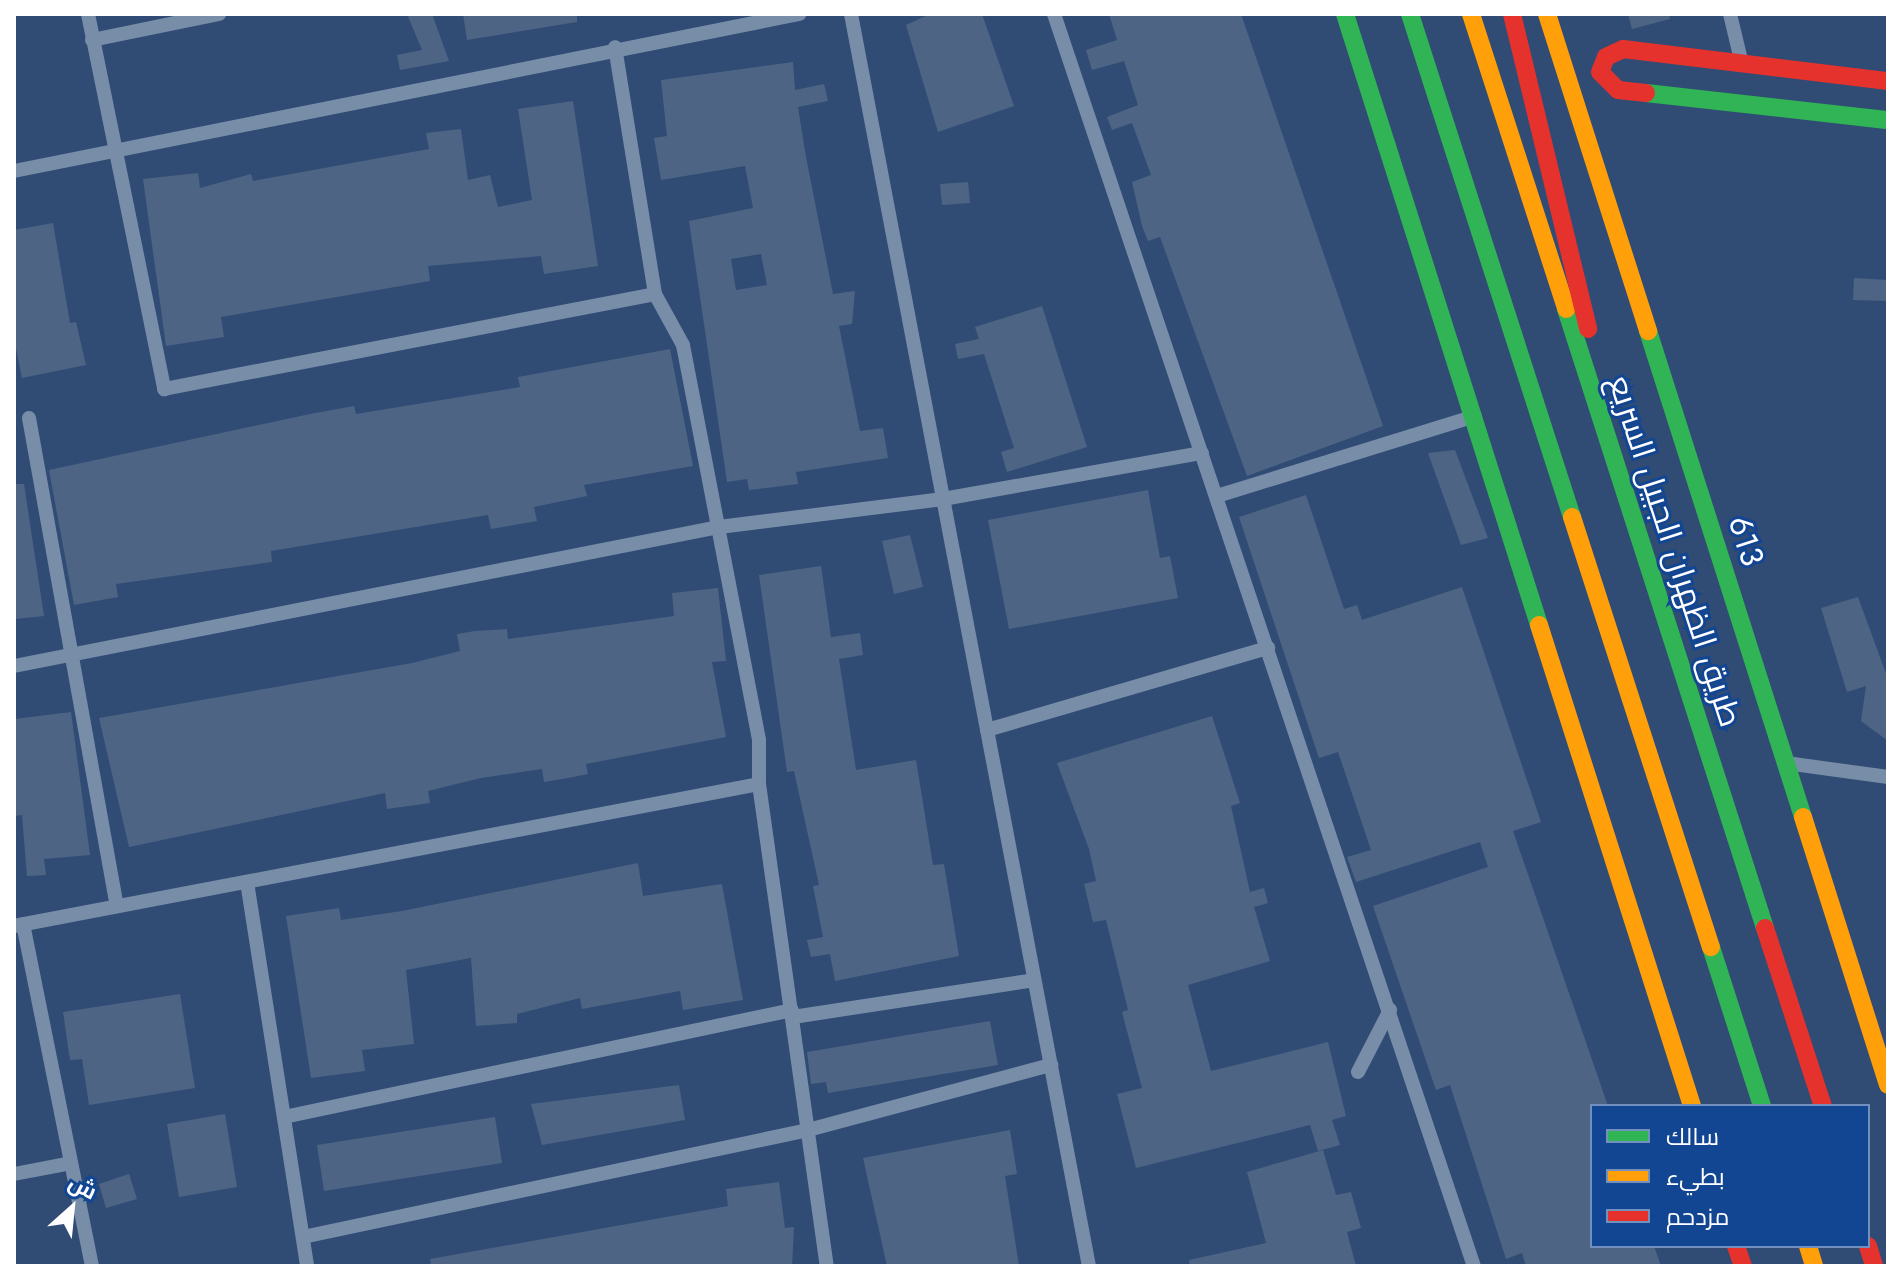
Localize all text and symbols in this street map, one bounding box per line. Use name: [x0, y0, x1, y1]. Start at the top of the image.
street label: طريق الظهران الجبيل السريع: [1600, 370, 1750, 732]
street label: 613: [1720, 511, 1772, 571]
legend: [1590, 1104, 1870, 1248]
text: سالك: [1666, 1119, 1719, 1154]
text: بطيء: [1666, 1159, 1725, 1194]
text: ش: [63, 1166, 103, 1207]
north arrow: [32, 1168, 112, 1248]
text: مزدحم: [1666, 1199, 1729, 1234]

